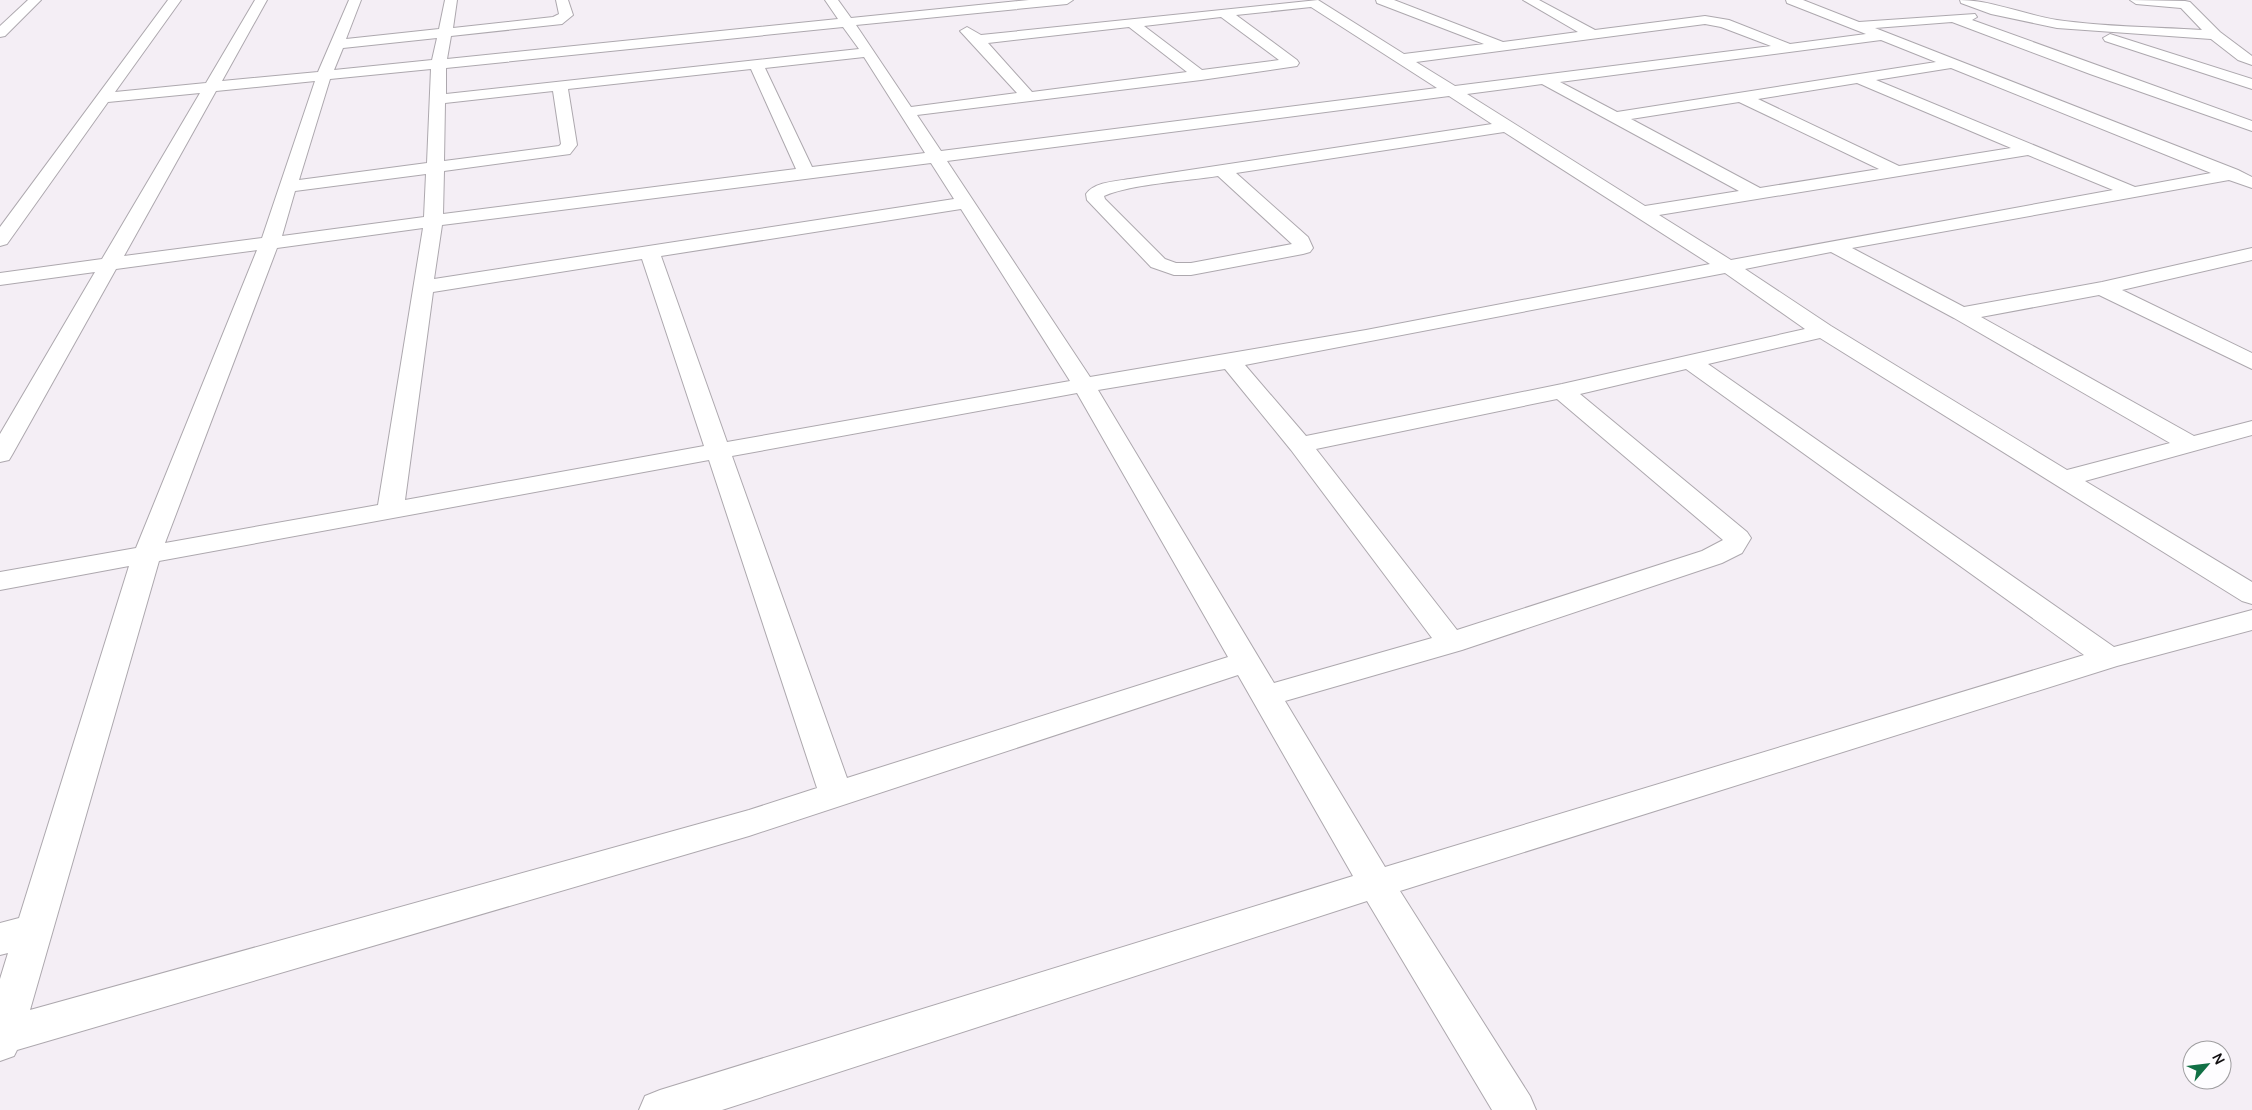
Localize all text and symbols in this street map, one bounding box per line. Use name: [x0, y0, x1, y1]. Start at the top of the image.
north arrow: [2182, 1040, 2232, 1090]
text: N: [2208, 1050, 2230, 1068]

